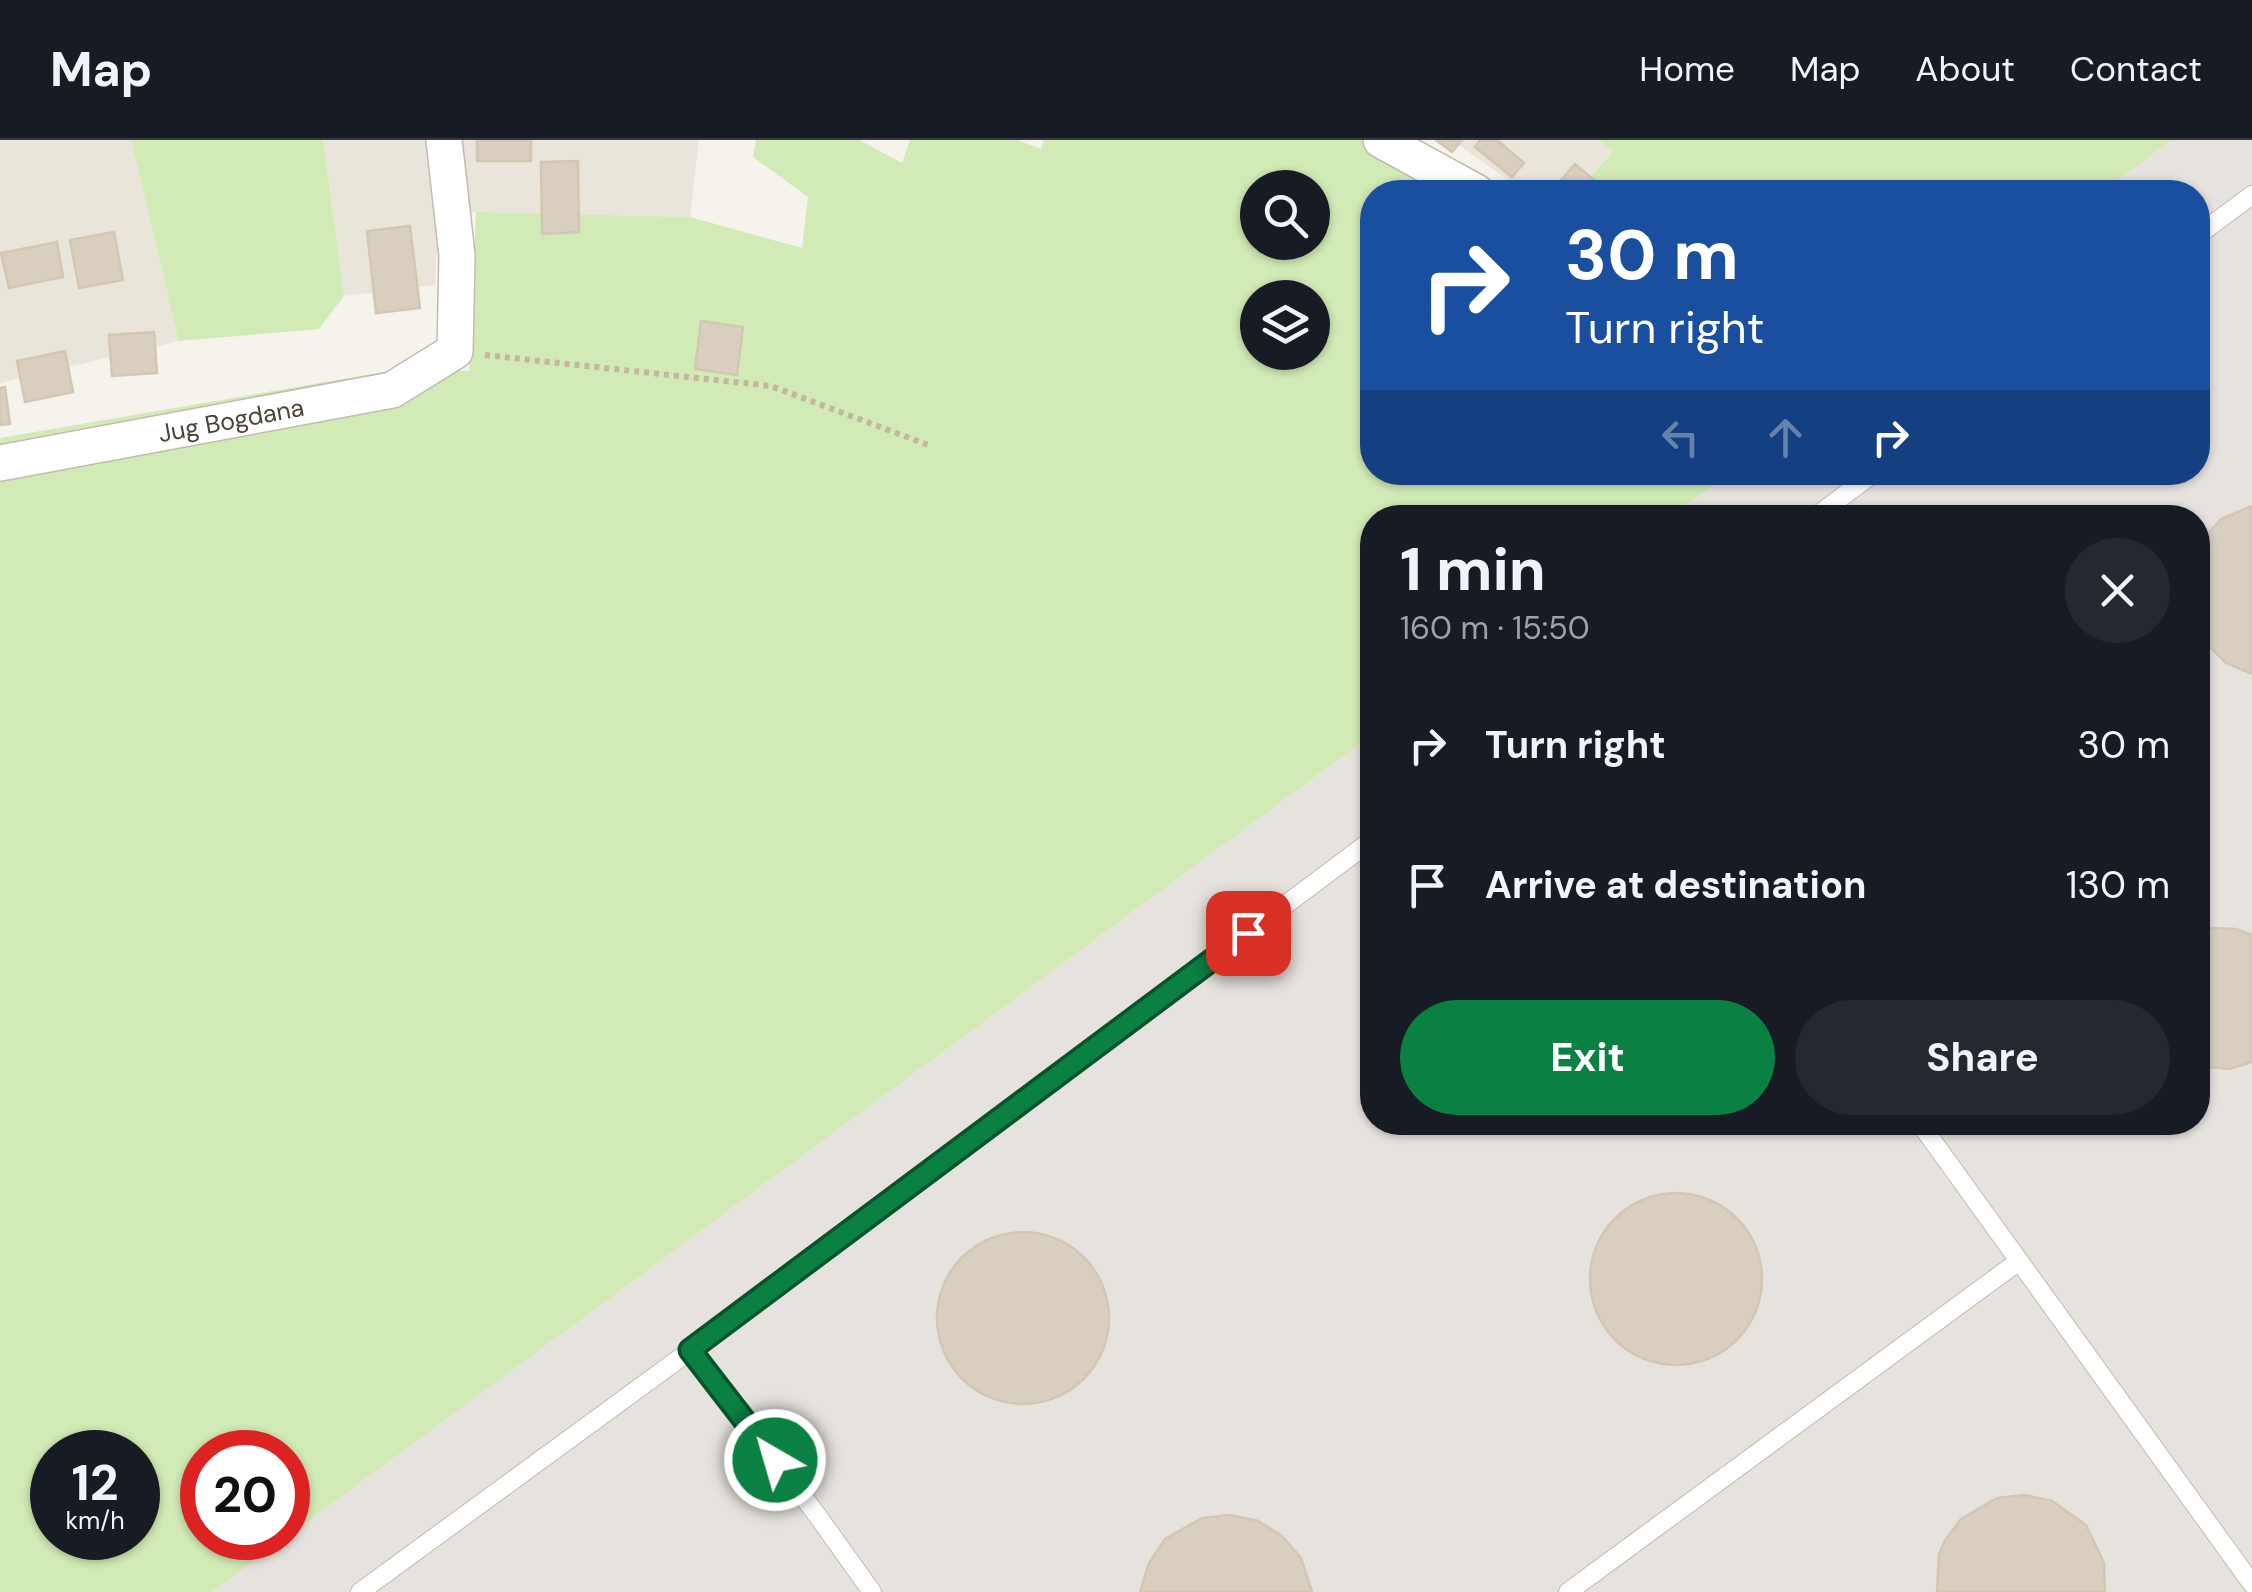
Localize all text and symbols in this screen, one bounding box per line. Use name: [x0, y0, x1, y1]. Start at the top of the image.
text: Map: [50, 38, 152, 101]
text: Home: [1639, 46, 1735, 92]
text: Map: [1790, 46, 1860, 92]
text: About: [1915, 46, 2015, 92]
text: Contact: [2070, 46, 2202, 92]
map controls: [1240, 170, 1330, 370]
button: search: [1240, 170, 1330, 260]
text: 30 m: [1565, 210, 1739, 301]
icon: right: [1400, 220, 1530, 350]
button: layers: [1240, 280, 1330, 370]
text: Turn right: [1565, 298, 1764, 357]
street label: Jug Bogdana: [156, 391, 307, 450]
icon: left: [1653, 410, 1708, 465]
icon: ahead: [1758, 410, 1813, 465]
icon: right: [1863, 410, 1918, 465]
text: 1 min: [1400, 530, 1546, 609]
button: close: [2065, 538, 2170, 643]
text: 160 m · 15:50: [1400, 607, 1590, 649]
icon: right: [1400, 718, 1455, 773]
text: Turn right: [1485, 720, 1666, 770]
text: 30 m: [2078, 720, 2170, 770]
icon: arrive: [1400, 858, 1455, 913]
text: Arrive at destination: [1485, 860, 1867, 910]
text: 130 m: [2066, 860, 2170, 910]
pin: [1206, 891, 1291, 976]
icon: arrive: [1221, 906, 1276, 961]
button: Exit: [1400, 1000, 1775, 1115]
button: Share: [1795, 1000, 2170, 1115]
position arrow: [723, 1408, 827, 1512]
speed limit sign: 20: [180, 1430, 310, 1560]
text: 12: [71, 1450, 119, 1516]
text: km/h: [65, 1504, 125, 1537]

